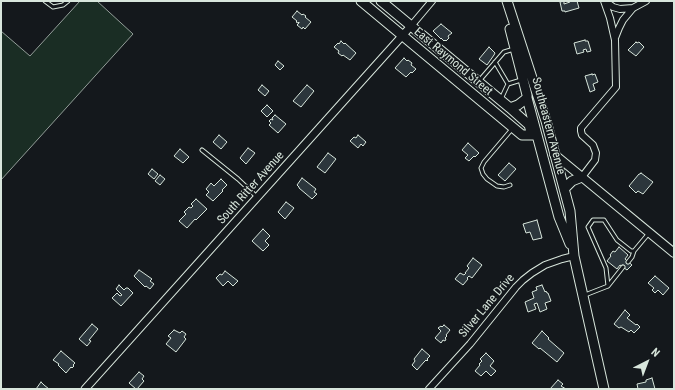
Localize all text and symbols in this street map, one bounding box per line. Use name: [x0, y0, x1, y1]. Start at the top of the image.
street label: East Raymond Street: [411, 25, 495, 99]
street label: Southeastern Avenue: [528, 76, 568, 176]
street label: South Ritter Avenue: [215, 149, 287, 227]
street label: Silver Lane Drive: [456, 271, 518, 341]
north arrow: [627, 342, 667, 382]
text: N: [649, 346, 662, 360]

